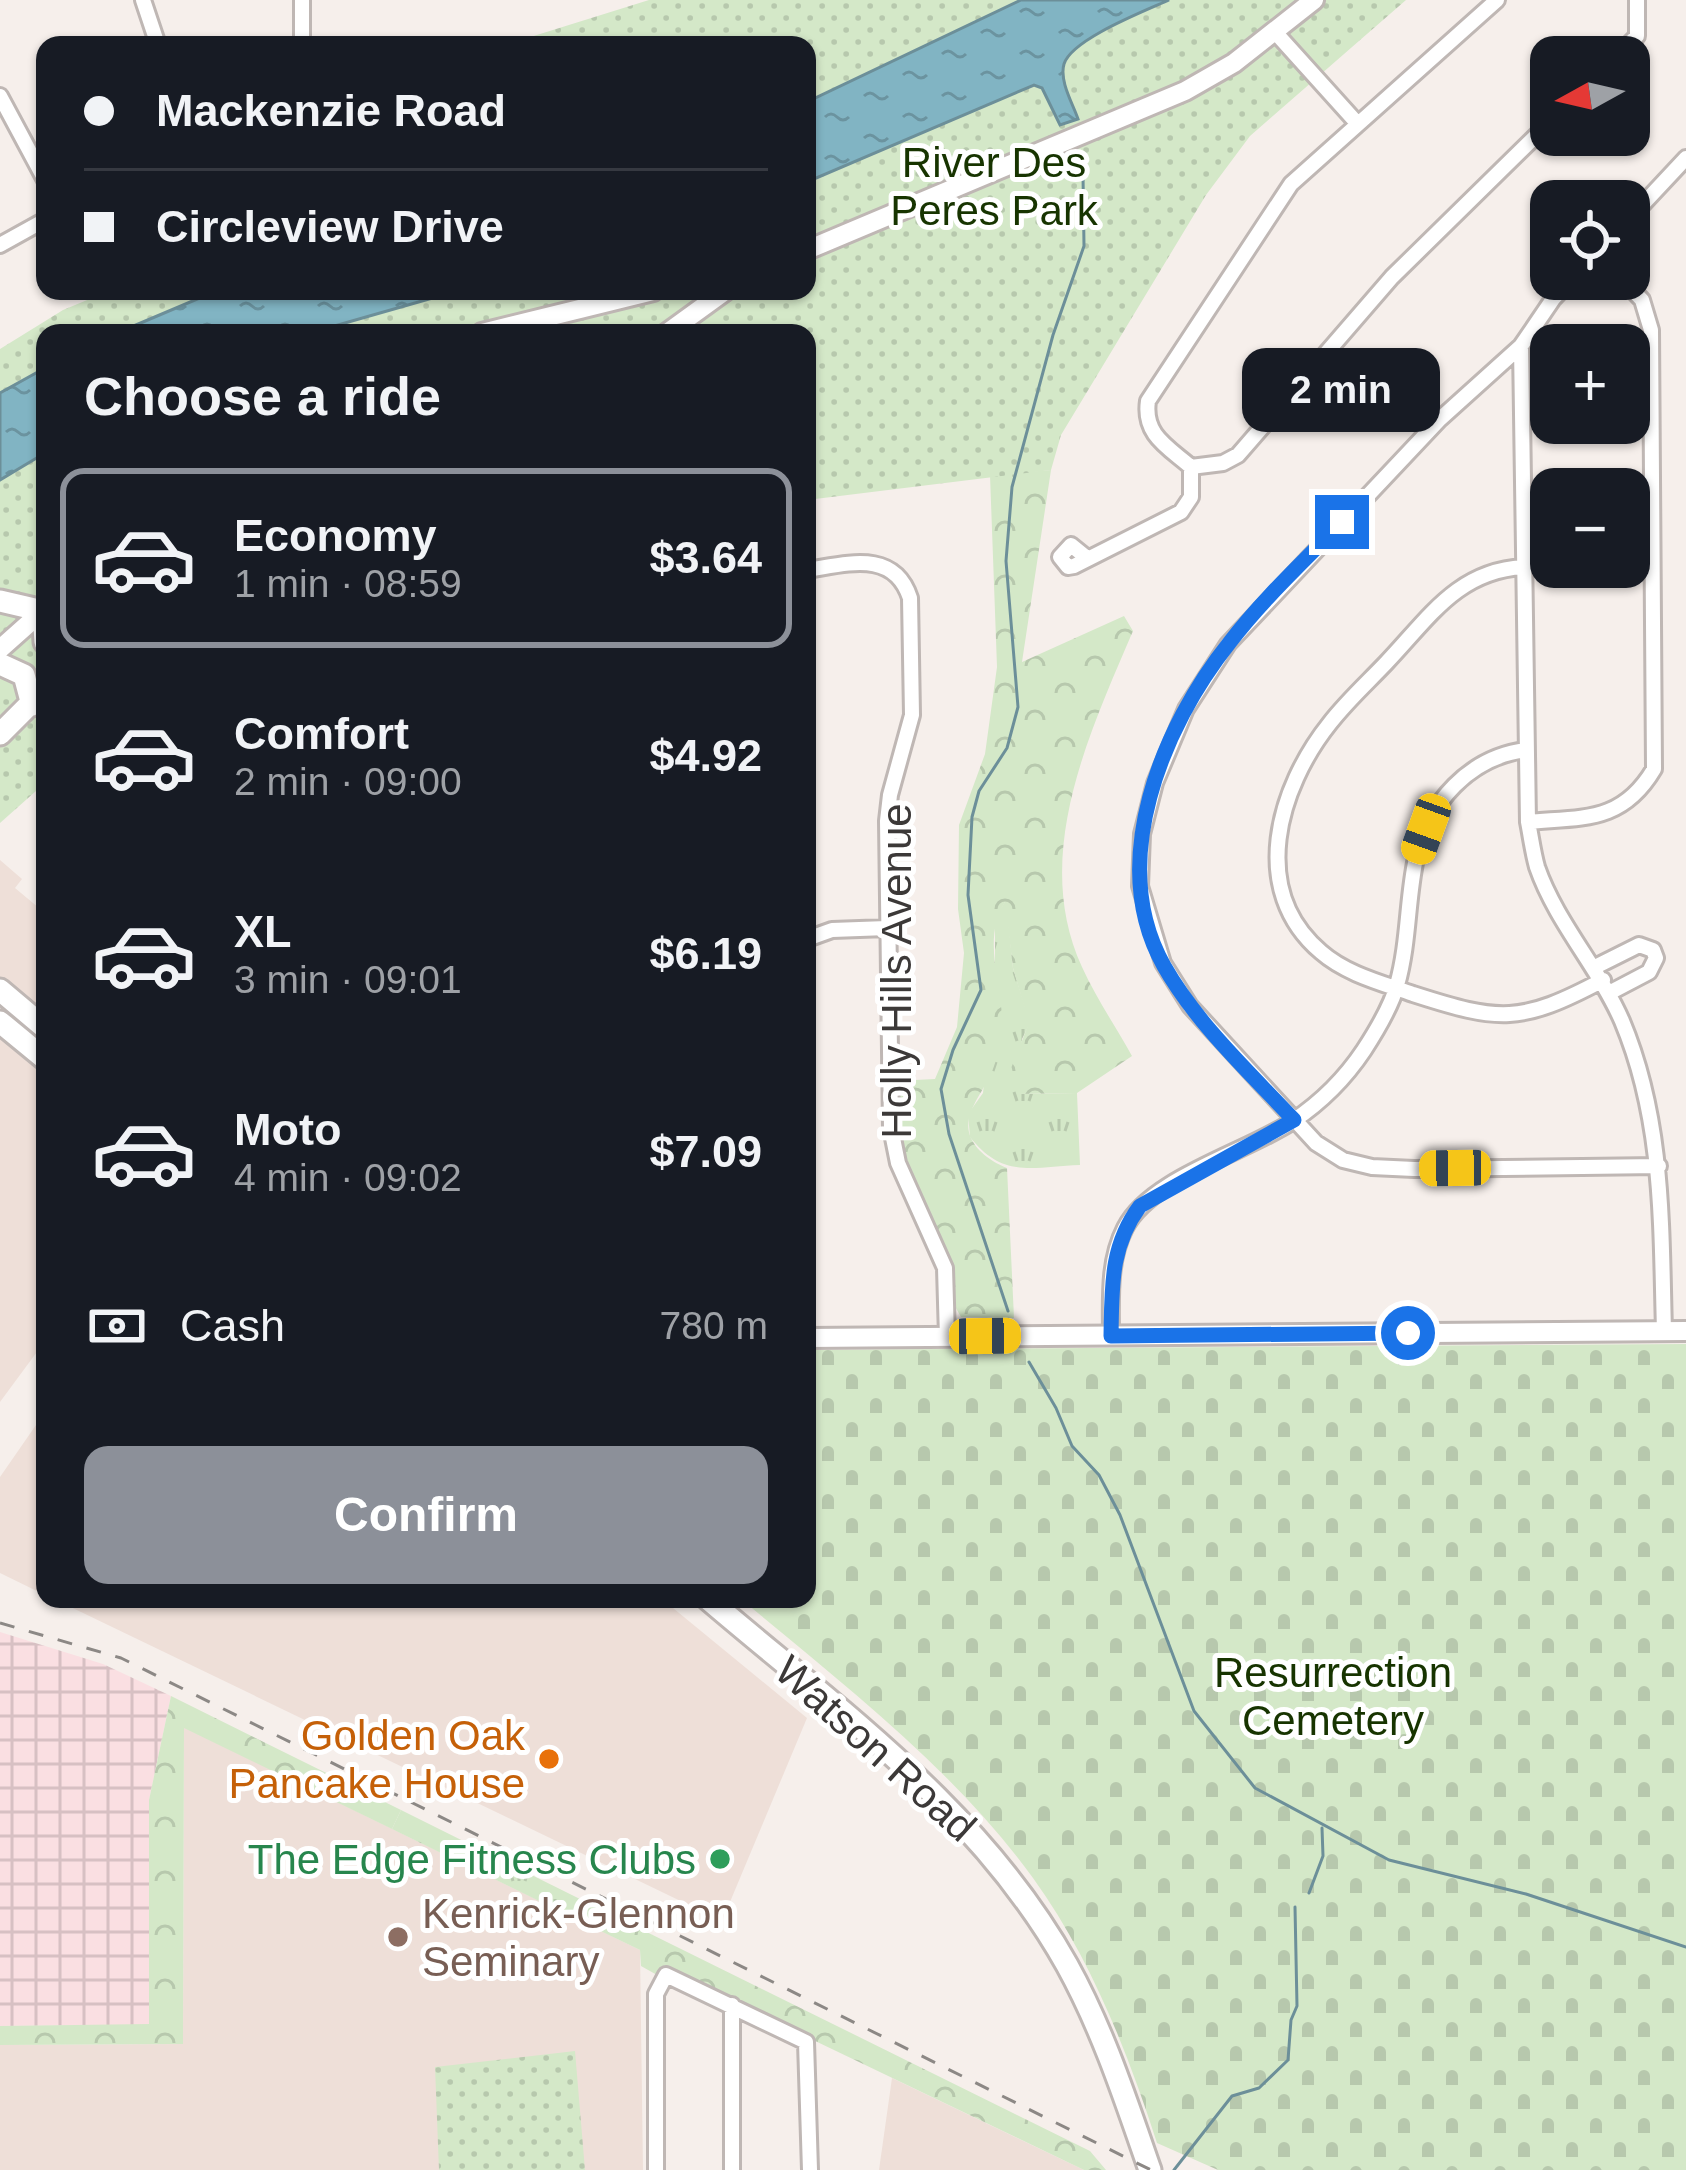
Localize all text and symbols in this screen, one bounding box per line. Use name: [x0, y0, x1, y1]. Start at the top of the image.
north arrow: [1530, 36, 1650, 156]
map controls: [1530, 36, 1650, 588]
text: Mackenzie Road: [156, 85, 506, 136]
park label: River Des Peres Park: [890, 139, 1099, 234]
button: locate: [1530, 180, 1650, 300]
text: Circleview Drive: [156, 201, 504, 252]
button: +: [1530, 324, 1650, 444]
callout: 2 min: [1243, 348, 1441, 432]
text: Choose a ride: [84, 366, 441, 426]
text: 2 min: [1290, 368, 1392, 411]
button: −: [1530, 468, 1650, 588]
route end: [1315, 495, 1369, 549]
icon: car: [90, 504, 198, 612]
text: Economy: [234, 510, 437, 561]
text: $3.64: [649, 532, 762, 583]
text: 1 min · 08:59: [234, 562, 462, 605]
icon: car: [90, 702, 198, 810]
text: Comfort: [234, 708, 409, 759]
text: $4.92: [649, 730, 762, 781]
text: 2 min · 09:00: [234, 760, 462, 803]
car: [1397, 789, 1455, 869]
street label: Holly Hills Avenue: [873, 803, 920, 1139]
icon: car: [90, 900, 198, 1008]
text: XL: [234, 906, 292, 957]
text: $6.19: [649, 928, 762, 979]
text: 3 min · 09:01: [234, 958, 462, 1001]
icon: car: [90, 1098, 198, 1206]
text: Moto: [234, 1104, 341, 1155]
text: $7.09: [649, 1126, 762, 1177]
car: [1419, 1149, 1491, 1187]
text: 4 min · 09:02: [234, 1156, 462, 1199]
icon: cash: [84, 1293, 150, 1359]
text: Cash: [180, 1300, 285, 1351]
text: 780 m: [660, 1304, 768, 1347]
route start: [1381, 1306, 1435, 1360]
car: [949, 1317, 1021, 1355]
button: Confirm: [84, 1446, 768, 1584]
street label: Watson Road: [766, 1646, 985, 1850]
park label: Resurrection Cemetery: [1214, 1649, 1452, 1744]
place label: Golden Oak Pancake House: [228, 1712, 526, 1807]
marker: Golden Oak Pancake House: [536, 1746, 562, 1772]
place label: The Edge Fitness Clubs: [248, 1836, 696, 1883]
marker: The Edge Fitness Clubs: [707, 1846, 733, 1872]
place label: Kenrick-Glennon Seminary: [422, 1890, 735, 1985]
marker: Kenrick-Glennon Seminary: [385, 1924, 411, 1950]

